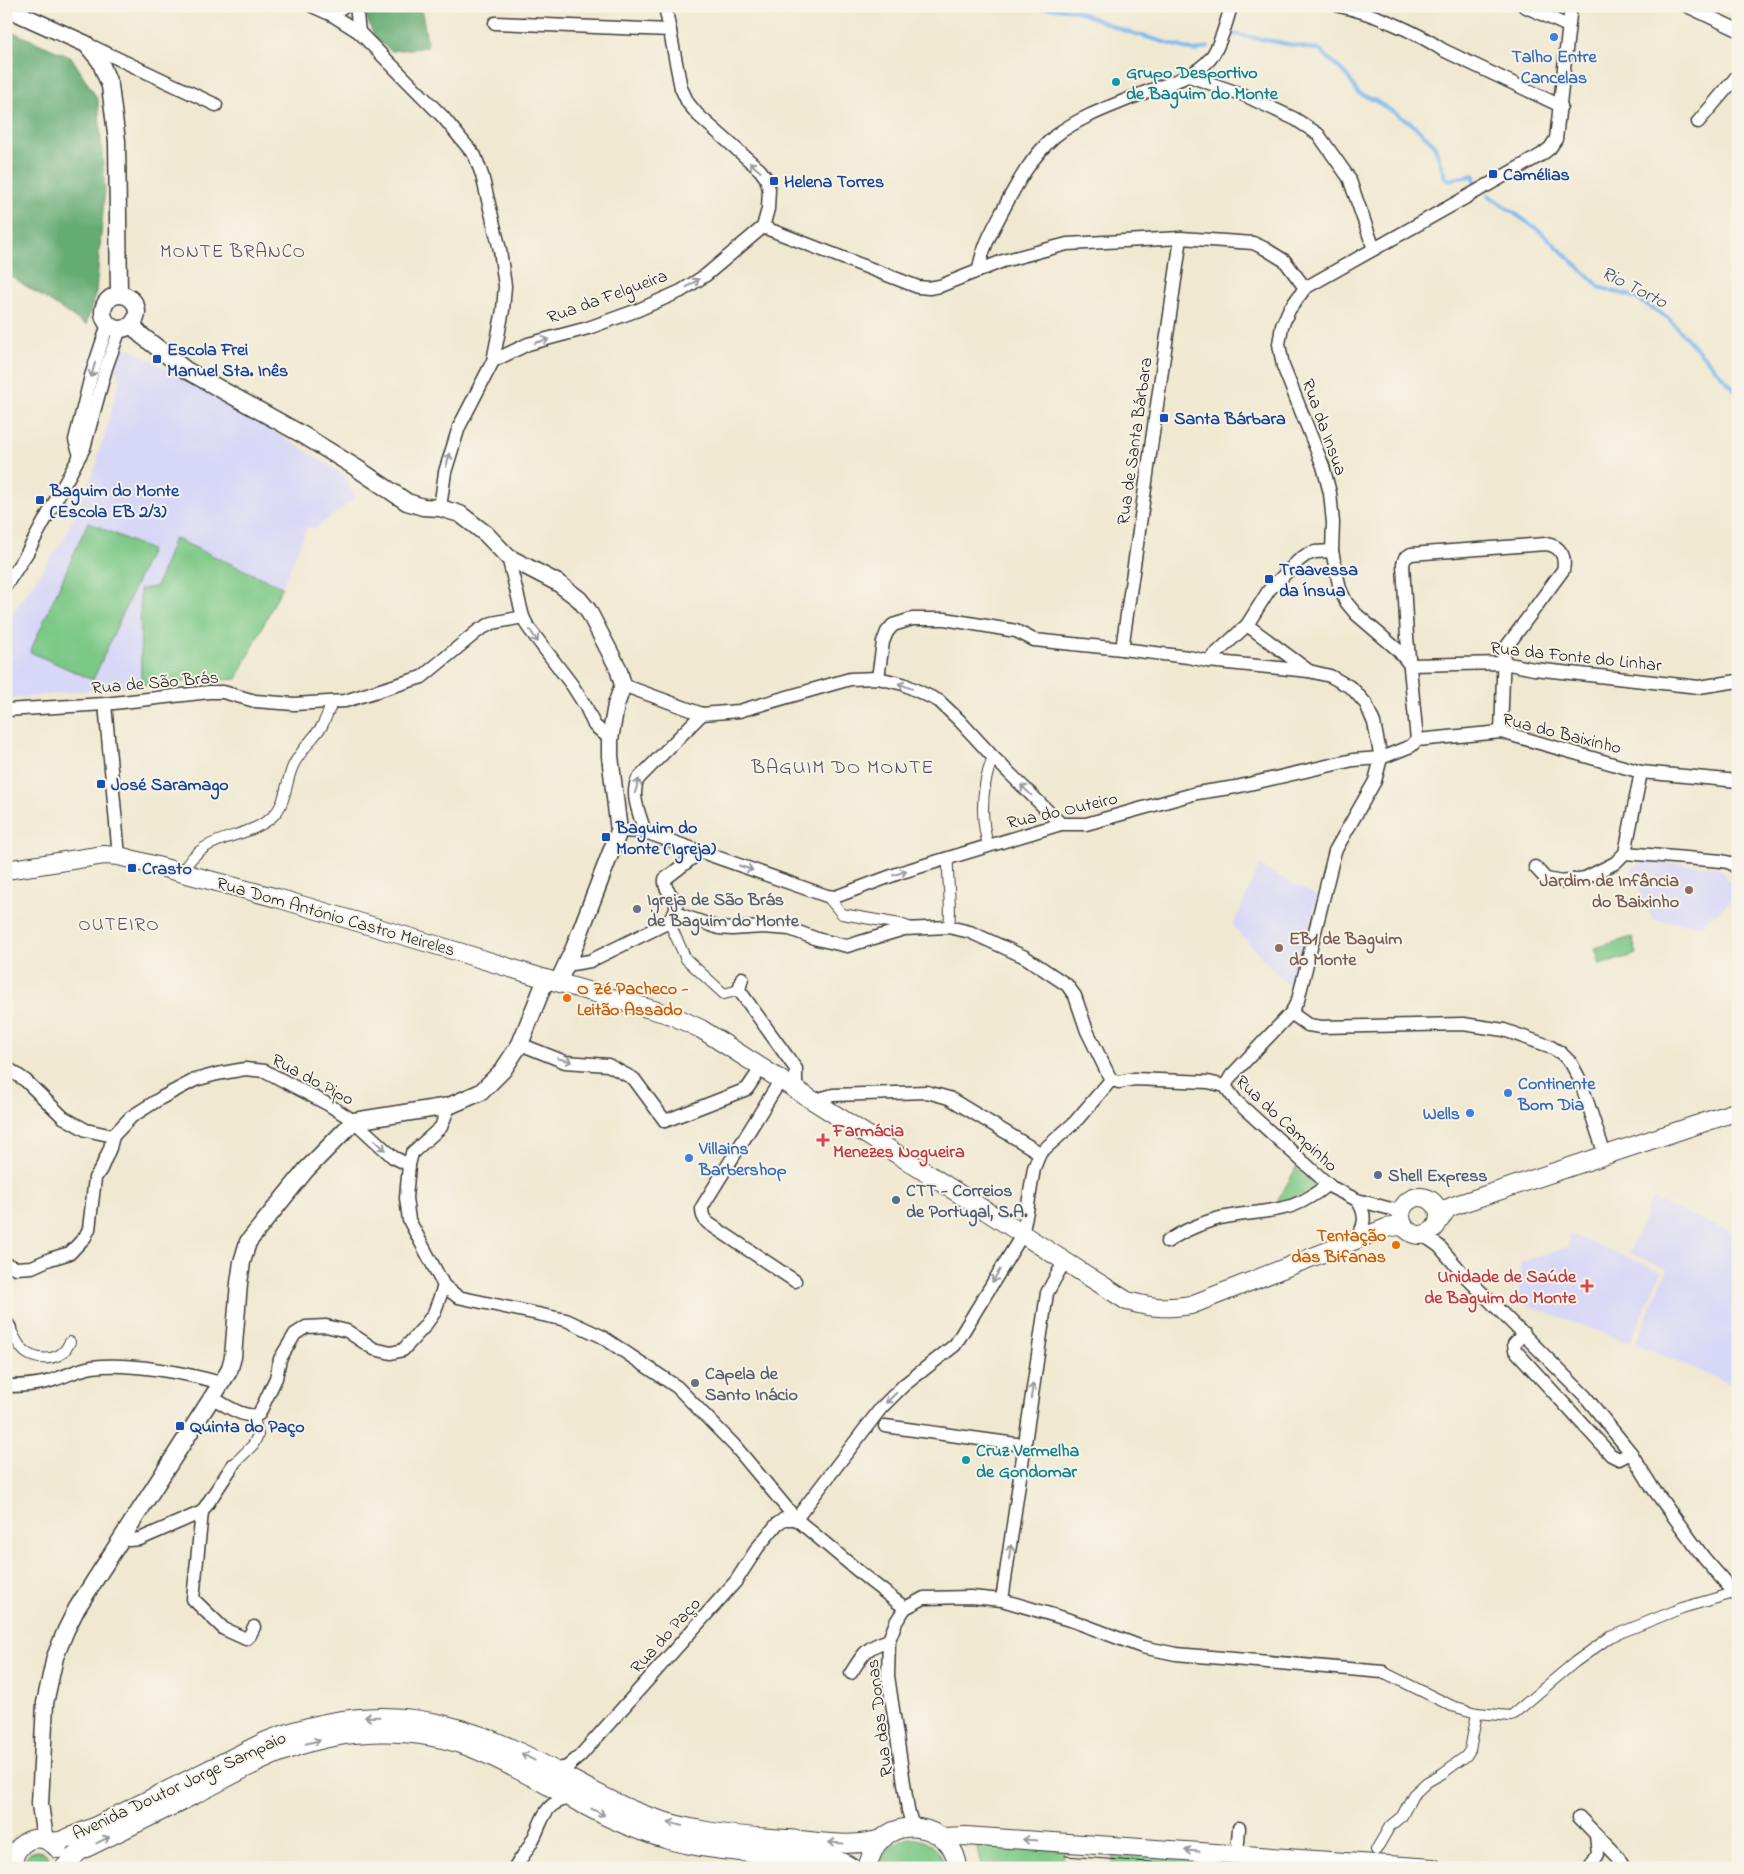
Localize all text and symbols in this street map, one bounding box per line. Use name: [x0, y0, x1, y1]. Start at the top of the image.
marker: Talho Entre Cancelas: [1548, 31, 1560, 43]
place label: Talho Entre Cancelas: [1512, 45, 1597, 92]
place label: Grupo Desportivo de Baguim do Monte: [1126, 61, 1279, 109]
marker: Grupo Desportivo de Baguim do Monte: [1110, 76, 1122, 88]
one-way arrow: [749, 161, 762, 172]
place label: Camélias: [1503, 163, 1570, 189]
marker: Camélias: [1487, 168, 1499, 180]
place label: Helena Torres: [784, 170, 884, 196]
marker: Helena Torres: [768, 175, 780, 187]
district label: MONTE BRANCO: [160, 239, 306, 266]
water label: Rio Torto: [1596, 260, 1672, 317]
street label: Rua da Felgueira: [544, 264, 672, 333]
one-way arrow: [686, 277, 700, 288]
one-way arrow: [533, 335, 549, 345]
place label: Escola Frei Manuel Sta. Inês: [167, 338, 288, 385]
marker: Escola Frei Manuel Sta. Inês: [151, 353, 163, 365]
street label: Rua de Santa Bárbara: [1111, 356, 1161, 527]
one-way arrow: [88, 362, 97, 378]
street label: Rua da Insua: [1294, 376, 1353, 480]
place label: Santa Bárbara: [1174, 407, 1286, 433]
marker: Santa Bárbara: [1158, 412, 1170, 424]
one-way arrow: [444, 453, 454, 469]
place label: Baguim do Monte (Escola EB 2/3): [49, 479, 180, 526]
marker: Baguim do Monte (Escola EB 2/3): [34, 494, 46, 506]
place label: Traavessa da Ínsua: [1279, 558, 1358, 605]
marker: Traavessa da Ínsua: [1263, 573, 1275, 585]
one-way arrow: [529, 628, 539, 642]
street label: Rua da Fonte do Linhar: [1489, 636, 1663, 680]
street label: Rua de São Brás: [90, 665, 220, 703]
one-way arrow: [898, 681, 913, 690]
street label: Rua do Baixinho: [1499, 708, 1624, 762]
district label: BAGUIM DO MONTE: [751, 754, 934, 783]
place label: José Saramago: [111, 773, 229, 800]
marker: José Saramago: [95, 778, 107, 790]
one-way arrow: [632, 778, 642, 794]
one-way arrow: [1020, 784, 1033, 796]
street label: Rua do Outeiro: [1005, 787, 1120, 837]
place label: Baguim do Monte (Igreja): [615, 816, 717, 864]
marker: Baguim do Monte (Igreja): [600, 831, 612, 843]
place label: Crasto: [142, 857, 192, 883]
marker: Crasto: [126, 862, 138, 874]
one-way arrow: [738, 864, 753, 873]
one-way arrow: [891, 868, 907, 878]
place label: Jardim de Infância do Baixinho: [1539, 869, 1679, 916]
street label: Rua Dom António Castro Meireles: [213, 871, 458, 964]
marker: Jardim de Infância do Baixinho: [1683, 884, 1695, 896]
place label: Igreja de São Brás de Baguim do Monte: [647, 888, 800, 936]
marker: Igreja de São Brás de Baguim do Monte: [631, 903, 643, 915]
district label: OUTEIRO: [78, 912, 160, 939]
place label: EB1 de Baguim do Monte: [1289, 927, 1402, 974]
marker: EB1 de Baguim do Monte: [1273, 942, 1285, 954]
place label: O Zé Pacheco - Leitão Assado: [577, 977, 689, 1024]
marker: O Zé Pacheco - Leitão Assado: [561, 992, 573, 1004]
street label: Rua do Pipo: [266, 1048, 358, 1113]
one-way arrow: [557, 1056, 573, 1065]
street label: Rua do Campinho: [1229, 1070, 1343, 1179]
place label: Continente Bom Dia: [1517, 1072, 1596, 1119]
marker: Continente Bom Dia: [1502, 1087, 1514, 1099]
place label: Wells: [1423, 1102, 1460, 1128]
marker: Wells: [1464, 1107, 1476, 1119]
place label: Farmácia Menezes Nogueira: [832, 1119, 965, 1167]
marker: Farmácia Menezes Nogueira: [817, 1134, 829, 1146]
place label: Villains Barbershop: [698, 1137, 787, 1184]
one-way arrow: [374, 1139, 386, 1151]
marker: Villains Barbershop: [683, 1152, 695, 1164]
place label: Shell Express: [1388, 1164, 1487, 1190]
marker: Shell Express: [1372, 1169, 1384, 1181]
place label: CTT - Correios de Portugal, S.A.: [906, 1179, 1028, 1227]
marker: CTT - Correios de Portugal, S.A.: [890, 1194, 902, 1206]
place label: Tentação das Bifanas: [1291, 1224, 1386, 1271]
marker: Tentação das Bifanas: [1390, 1239, 1402, 1251]
place label: Unidade de Saúde de Baguim do Monte: [1424, 1265, 1577, 1313]
one-way arrow: [990, 1269, 1000, 1283]
marker: Unidade de Saúde de Baguim do Monte: [1580, 1279, 1594, 1293]
place label: Capela de Santo Inácio: [705, 1362, 798, 1409]
marker: Capela de Santo Inácio: [689, 1377, 701, 1389]
one-way arrow: [1028, 1383, 1038, 1399]
one-way arrow: [885, 1391, 897, 1404]
place label: Quinta do Paço: [190, 1415, 305, 1441]
marker: Quinta do Paço: [174, 1420, 186, 1432]
place label: Cruz Vermelha de Gondomar: [976, 1439, 1079, 1486]
marker: Cruz Vermelha de Gondomar: [960, 1454, 972, 1466]
one-way arrow: [1005, 1544, 1015, 1560]
street label: Rua do Paço: [625, 1592, 708, 1680]
street label: Rua das Donas: [861, 1657, 901, 1778]
one-way arrow: [365, 1712, 381, 1722]
street label: Avenida Doutor Jorge Sampaio: [69, 1726, 291, 1849]
one-way arrow: [305, 1737, 321, 1746]
one-way arrow: [520, 1752, 535, 1762]
one-way arrow: [590, 1808, 605, 1817]
one-way arrow: [667, 1819, 683, 1829]
one-way arrow: [95, 1835, 110, 1844]
one-way arrow: [1022, 1835, 1038, 1845]
one-way arrow: [828, 1838, 844, 1847]
one-way arrow: [1185, 1847, 1201, 1856]

